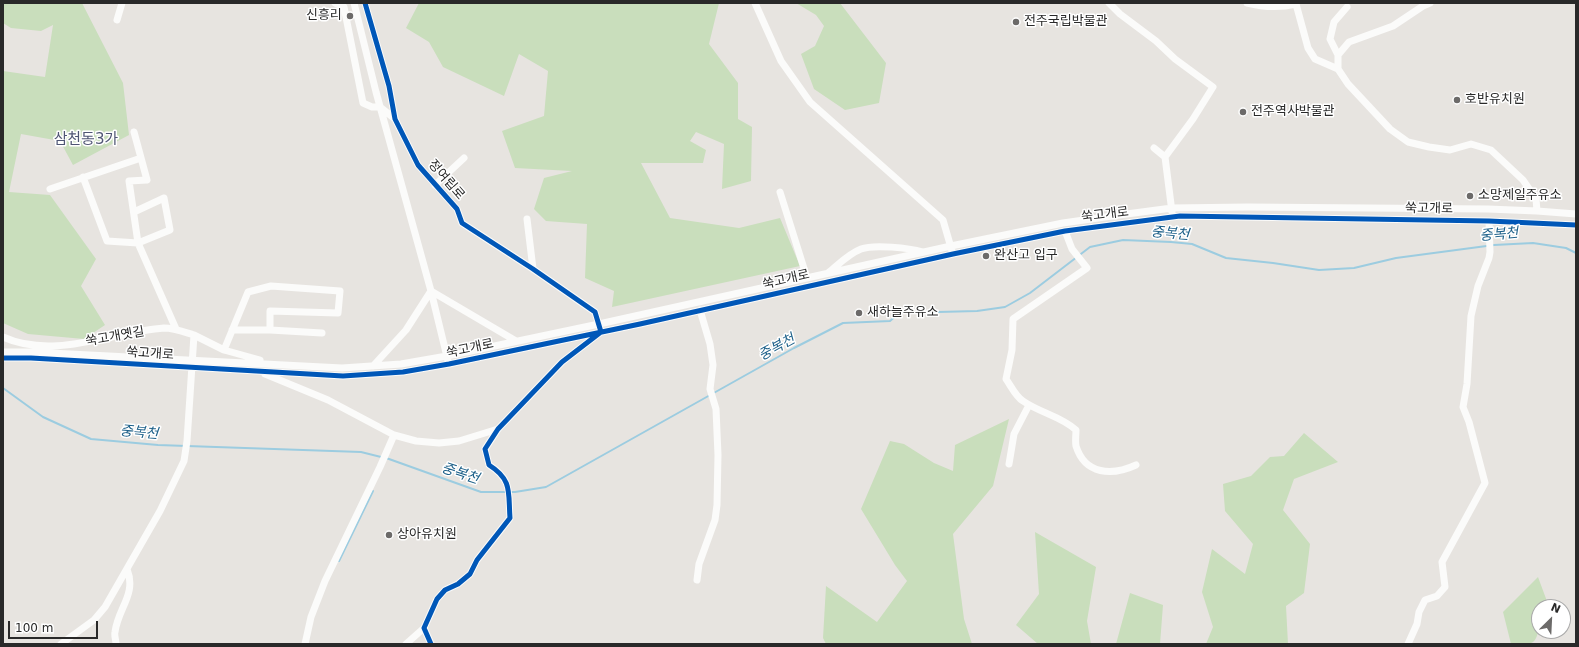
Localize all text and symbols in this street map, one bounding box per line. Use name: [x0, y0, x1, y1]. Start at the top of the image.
place label: 신흥리: [306, 8, 342, 24]
marker: 신흥리: [345, 11, 355, 21]
place label: 전주국립박물관: [1024, 14, 1108, 30]
marker: 전주국립박물관: [1011, 17, 1021, 27]
place label: 호반유치원: [1465, 92, 1525, 108]
marker: 호반유치원: [1452, 95, 1462, 105]
place label: 전주역사박물관: [1251, 104, 1335, 120]
marker: 전주역사박물관: [1238, 107, 1248, 117]
district label: 삼천동3가: [54, 131, 118, 149]
street label: 정여립로: [424, 157, 468, 203]
place label: 소망제일주유소: [1478, 188, 1562, 204]
marker: 소망제일주유소: [1465, 191, 1475, 201]
street label: 쑥고개로: [1405, 201, 1453, 217]
street label: 쑥고개로: [1080, 204, 1130, 226]
water label: 중복천: [1150, 224, 1190, 244]
water label: 중복천: [1479, 225, 1519, 245]
place label: 완산고 입구: [994, 248, 1058, 264]
marker: 완산고 입구: [981, 251, 991, 261]
street label: 쑥고개로: [761, 267, 811, 293]
place label: 새하늘주유소: [867, 305, 939, 321]
marker: 새하늘주유소: [854, 308, 864, 318]
street label: 쑥고개옛길: [84, 324, 146, 350]
water label: 중복천: [756, 331, 798, 365]
street label: 쑥고개로: [445, 336, 495, 362]
street label: 쑥고개로: [126, 345, 174, 363]
water label: 중복천: [119, 423, 159, 443]
water label: 중복천: [439, 460, 481, 488]
place label: 상아유치원: [397, 527, 457, 543]
marker: 상아유치원: [384, 530, 394, 540]
north arrow: [1531, 599, 1571, 639]
text: N: [1549, 601, 1563, 616]
scale bar: [10, 613, 100, 639]
text: 100 m: [15, 621, 53, 635]

